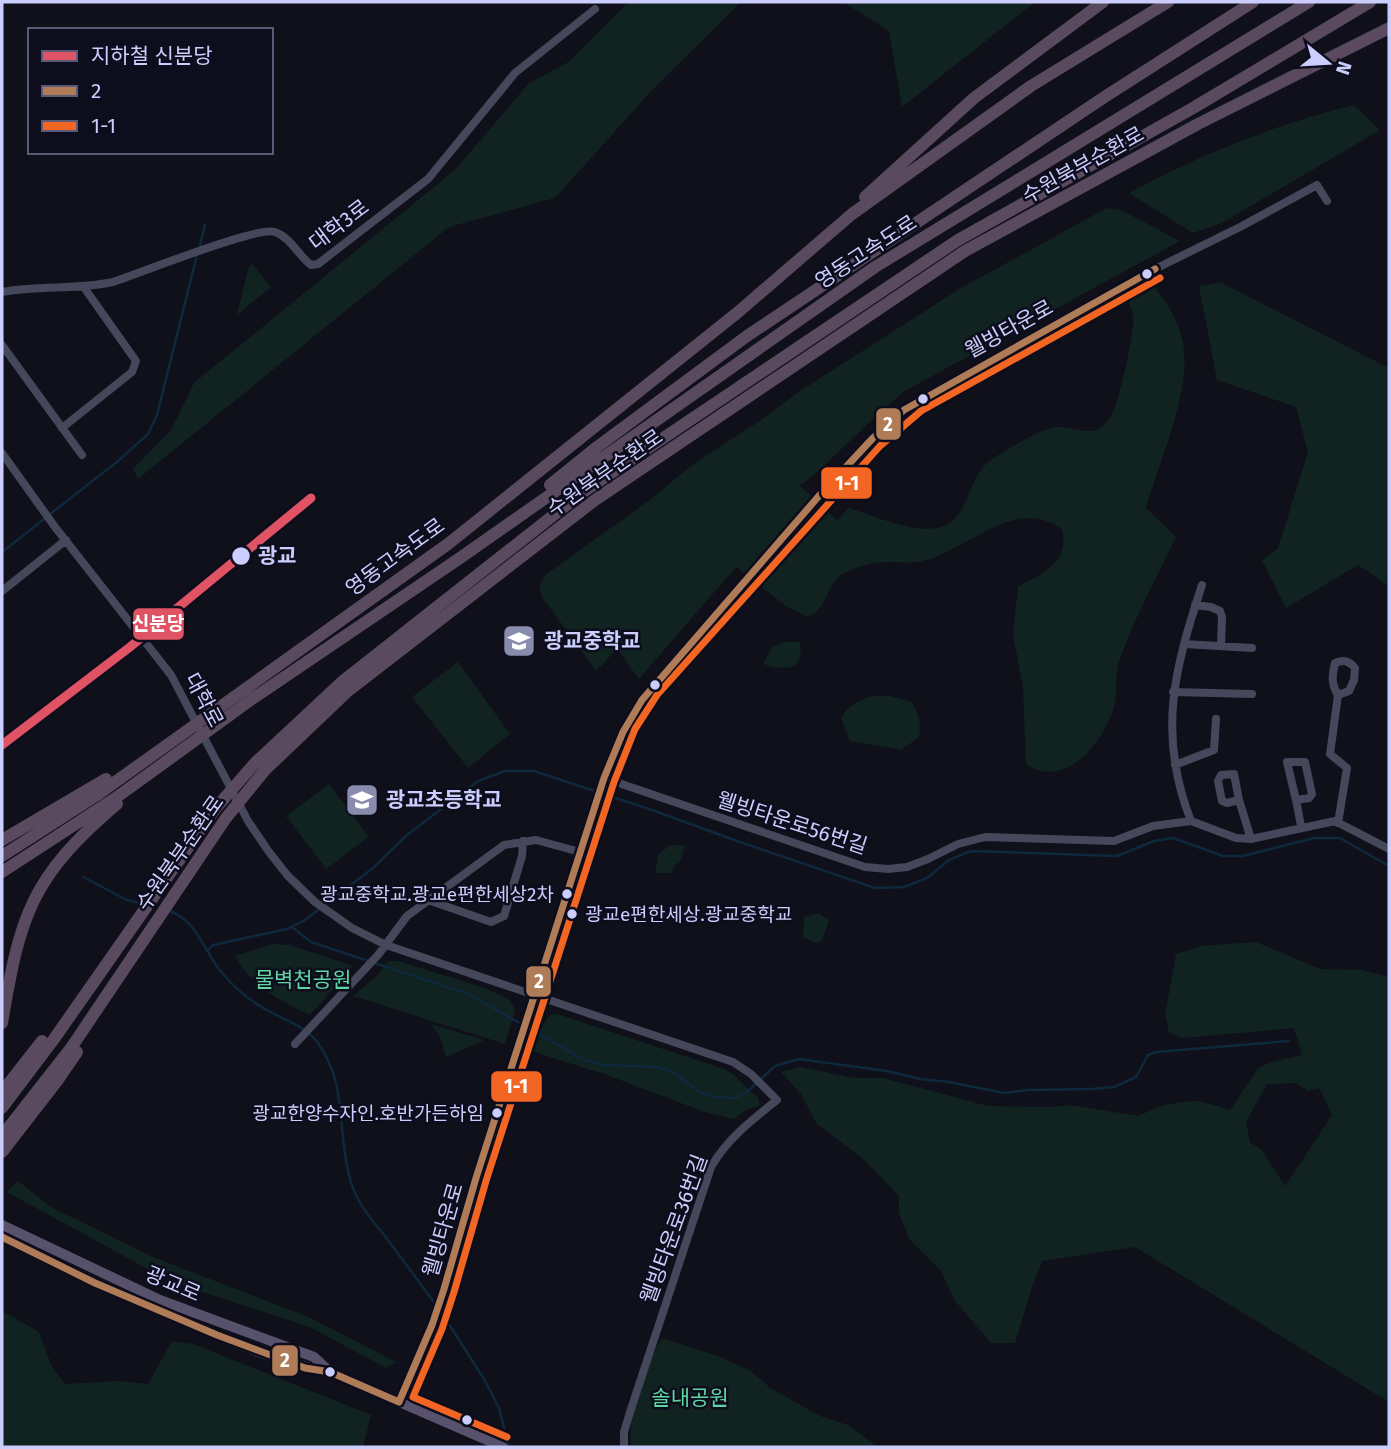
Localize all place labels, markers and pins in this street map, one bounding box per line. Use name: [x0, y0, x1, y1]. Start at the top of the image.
unlabelled marker: [1140, 267, 1154, 281]
unlabelled marker: [916, 392, 930, 406]
place label: 광교: [258, 543, 297, 569]
marker: 광교: [230, 545, 252, 567]
school or university icon: 광교중학교: [500, 622, 538, 660]
place label: 광교중학교: [544, 628, 641, 654]
unlabelled marker: [648, 678, 662, 692]
school or university icon: 광교초등학교: [343, 781, 381, 819]
place label: 광교초등학교: [386, 787, 502, 813]
place label: 광교중학교.광교e편한세상2차: [320, 883, 554, 906]
marker: 광교중학교.광교e편한세상2차: [560, 887, 574, 901]
place label: 광교e편한세상.광교중학교: [585, 903, 792, 926]
marker: 광교e편한세상.광교중학교: [565, 907, 579, 921]
place label: 광교한양수자인.호반가든하임: [252, 1102, 484, 1125]
marker: 광교한양수자인.호반가든하임: [490, 1106, 504, 1120]
unlabelled marker: [323, 1365, 337, 1379]
unlabelled marker: [460, 1413, 474, 1427]

